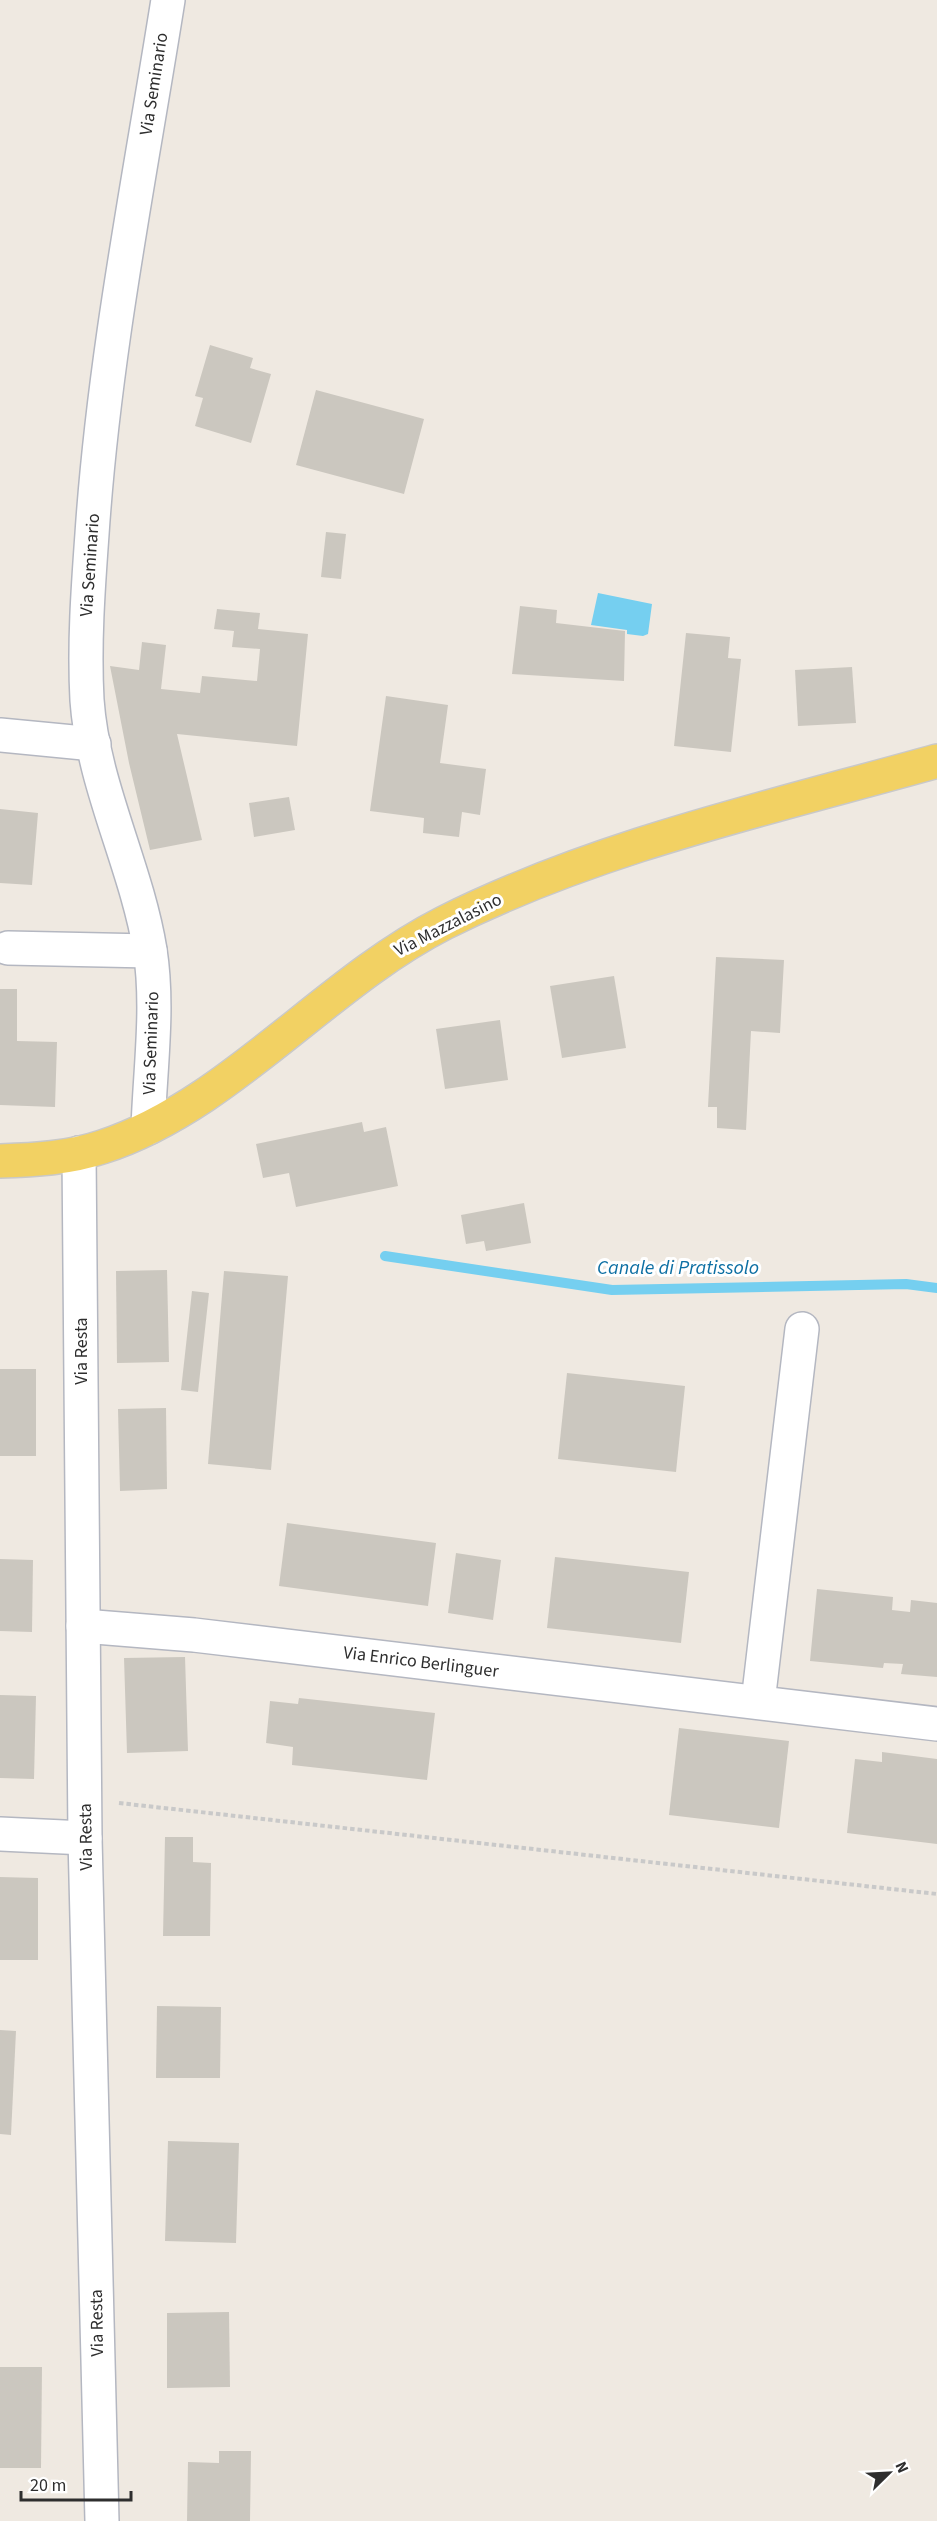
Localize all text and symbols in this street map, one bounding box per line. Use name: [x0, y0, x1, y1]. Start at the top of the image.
street label: Via Seminario: [134, 31, 174, 137]
street label: Via Seminario: [74, 512, 106, 618]
street label: Via Mazzalasino: [390, 887, 506, 963]
street label: Via Seminario: [137, 991, 165, 1095]
water label: Canale di Pratissolo: [597, 1254, 759, 1282]
street label: Via Resta: [69, 1317, 94, 1385]
street label: Via Enrico Berlinguer: [342, 1640, 501, 1684]
street label: Via Resta: [73, 1803, 99, 1871]
street label: Via Resta: [84, 2289, 110, 2357]
north arrow: [859, 2443, 919, 2503]
text: N: [890, 2458, 914, 2477]
scale bar: [21, 2464, 130, 2502]
text: 20 m: [30, 2473, 66, 2498]

